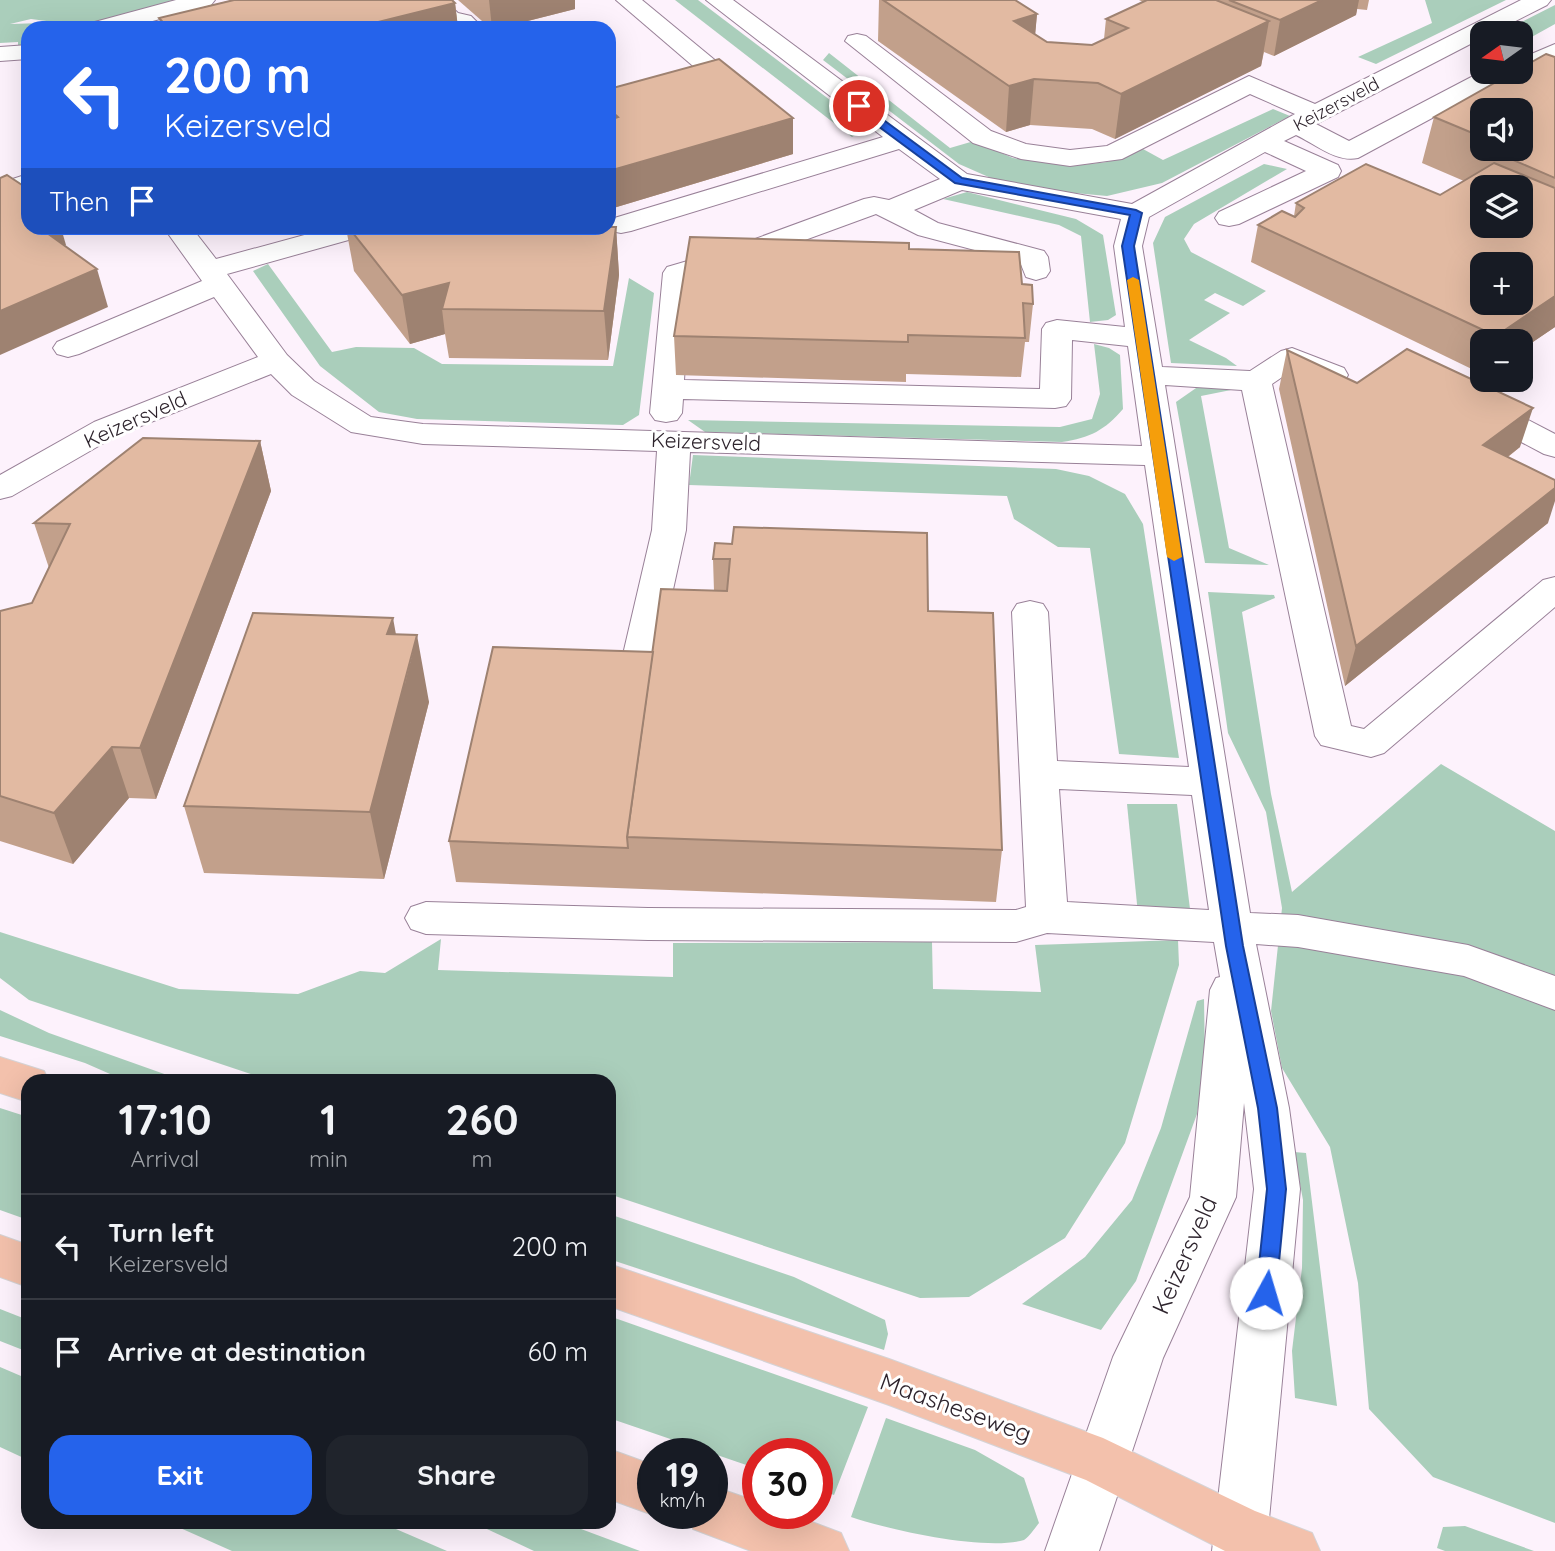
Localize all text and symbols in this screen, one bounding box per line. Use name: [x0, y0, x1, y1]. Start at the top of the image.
north arrow: [1470, 21, 1533, 84]
map controls: [1470, 21, 1533, 392]
text: 200 m: [164, 44, 311, 105]
icon: left: [49, 49, 140, 140]
street label: Keizersveld: [1289, 72, 1383, 136]
pin: [829, 76, 889, 136]
icon: arrive: [840, 87, 878, 125]
button: sound: [1470, 98, 1533, 161]
text: Keizersveld: [164, 105, 332, 145]
button: layers: [1470, 175, 1533, 238]
icon: arrive: [123, 182, 161, 220]
text: Then: [49, 185, 109, 218]
button: +: [1470, 252, 1533, 315]
button: −: [1470, 329, 1533, 392]
street label: Keizersveld: [79, 385, 191, 453]
street label: Keizersveld: [651, 426, 761, 456]
text: 17:10: [118, 1093, 211, 1146]
text: 1: [320, 1093, 337, 1146]
text: 260: [446, 1093, 519, 1146]
text: Arrival: [131, 1144, 199, 1173]
text: min: [309, 1144, 348, 1173]
text: m: [472, 1144, 493, 1173]
street label: Keizersveld: [1145, 1191, 1223, 1319]
text: Turn left: [108, 1216, 215, 1249]
icon: left: [49, 1228, 87, 1266]
text: 200 m: [512, 1230, 588, 1263]
text: Keizersveld: [108, 1249, 228, 1278]
position arrow: [1229, 1256, 1303, 1330]
icon: arrive: [49, 1333, 87, 1371]
text: Arrive at destination: [108, 1335, 366, 1368]
text: 60 m: [528, 1335, 588, 1368]
street label: Maasheseweg: [876, 1366, 1036, 1448]
button: Exit: [49, 1435, 312, 1515]
button: Share: [326, 1435, 588, 1515]
speed limit sign: 30: [742, 1438, 833, 1529]
text: 19: [666, 1452, 699, 1496]
text: km/h: [660, 1489, 705, 1512]

